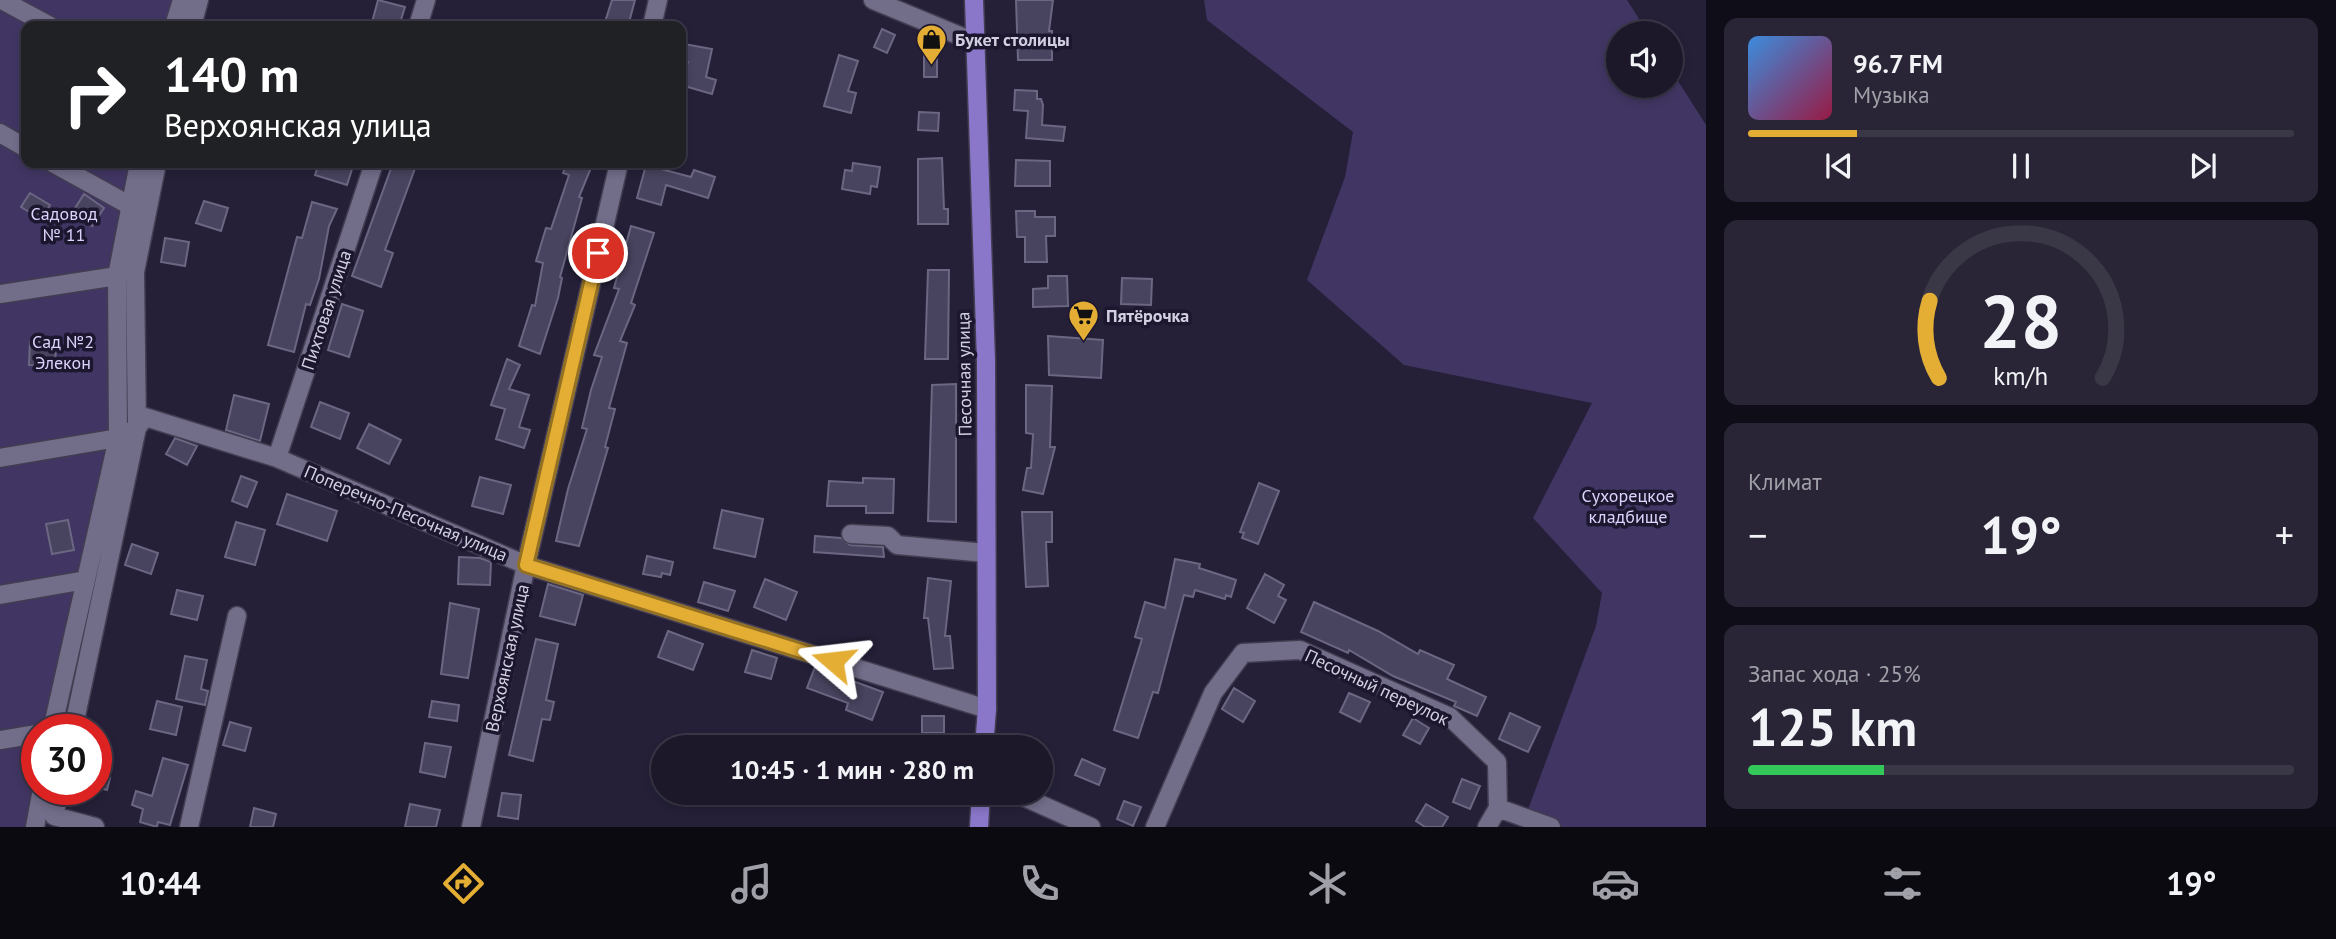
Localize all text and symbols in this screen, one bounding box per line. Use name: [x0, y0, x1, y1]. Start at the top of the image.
map controls: [1606, 21, 1683, 98]
button: sound: [1606, 21, 1683, 98]
shop icon: Букет столицы: [915, 22, 949, 66]
place label: Букет столицы: [955, 28, 1070, 51]
text: 140 m: [164, 42, 299, 106]
text: 96.7 FM: [1853, 47, 1943, 80]
icon: right: [49, 49, 140, 140]
text: Музыка: [1853, 80, 1930, 109]
text: Верхоянская улица: [164, 104, 432, 146]
icon: previous: [1820, 147, 1858, 185]
icon: pause: [2002, 147, 2040, 185]
icon: next: [2184, 147, 2222, 185]
park label: Садовод № 11: [31, 202, 98, 246]
pin: [568, 223, 628, 283]
icon: arrive: [579, 234, 617, 272]
street label: Пихтовая улица: [296, 247, 356, 373]
text: 28: [1980, 275, 2062, 369]
supermarket icon: Пятёрочка: [1066, 298, 1100, 342]
place label: Пятёрочка: [1106, 304, 1189, 327]
street label: Песочная улица: [951, 311, 977, 437]
park label: Сад №2 Элекон: [32, 330, 94, 374]
text: km/h: [1994, 360, 2048, 392]
street label: Поперечно-Песочная улица: [301, 460, 511, 566]
text: Климат: [1748, 467, 1822, 496]
park label: Сухорецкое кладбище: [1582, 484, 1674, 528]
text: 19°: [1980, 501, 2062, 568]
text: −: [1748, 510, 1767, 559]
text: +: [2275, 510, 2294, 559]
street label: Верхоянская улица: [480, 582, 534, 734]
position arrow: [796, 624, 870, 698]
street label: Песочный переулок: [1301, 644, 1453, 731]
text: Запас хода · 25%: [1748, 659, 1921, 688]
text: 125 km: [1748, 693, 1917, 760]
speed limit sign: 30: [21, 714, 112, 805]
text: 10:45 · 1 мин · 280 m: [730, 753, 974, 786]
icon: directions: [439, 859, 488, 908]
icon: music: [727, 859, 776, 908]
icon: phone: [1015, 859, 1064, 908]
icon: climate: [1303, 859, 1352, 908]
icon: car: [1591, 859, 1640, 908]
icon: filters: [1878, 859, 1927, 908]
text: 10:44: [119, 862, 201, 904]
text: 19°: [2166, 862, 2217, 904]

